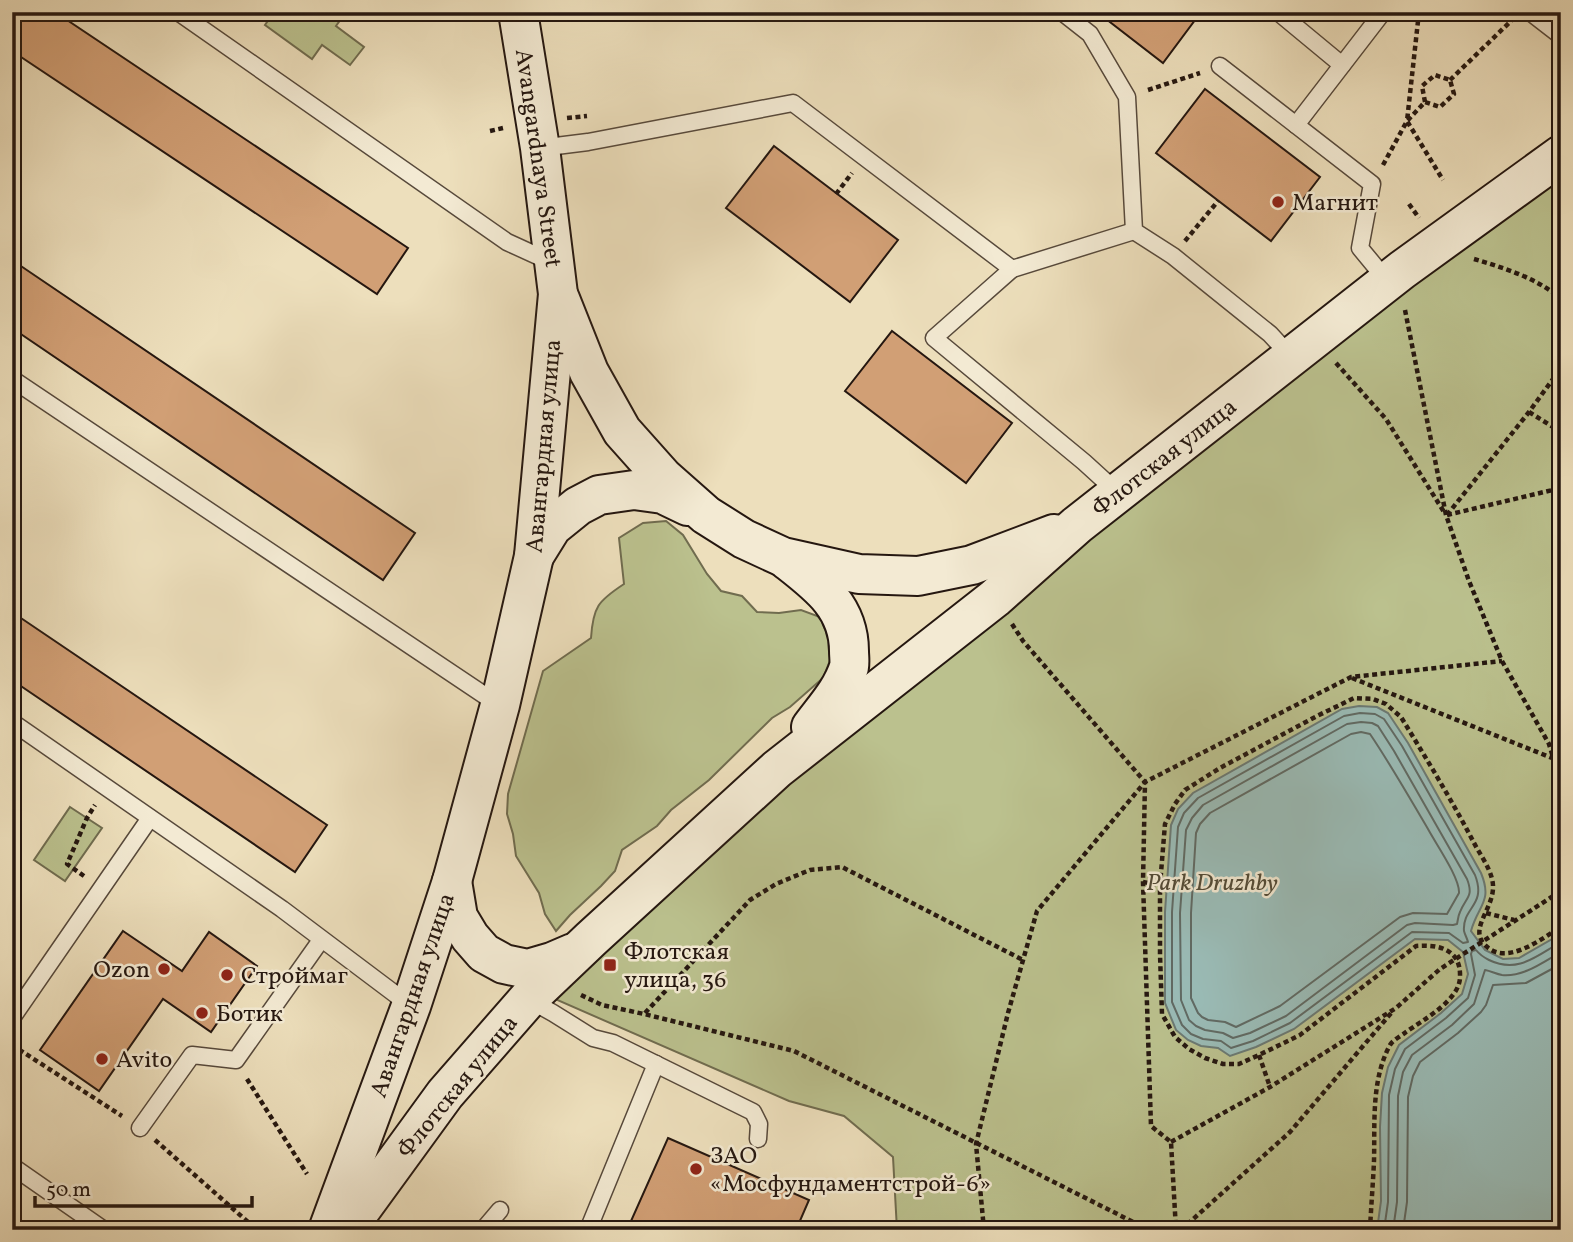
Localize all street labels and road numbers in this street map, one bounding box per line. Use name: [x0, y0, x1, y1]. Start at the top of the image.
street label: Avangardnaya Street: [505, 47, 569, 270]
street label: Авангардная улица: [519, 338, 571, 555]
street label: Флотская улица: [1085, 391, 1245, 526]
street label: Авангардная улица: [363, 889, 465, 1103]
street label: Флотская улица: [390, 1008, 527, 1166]

